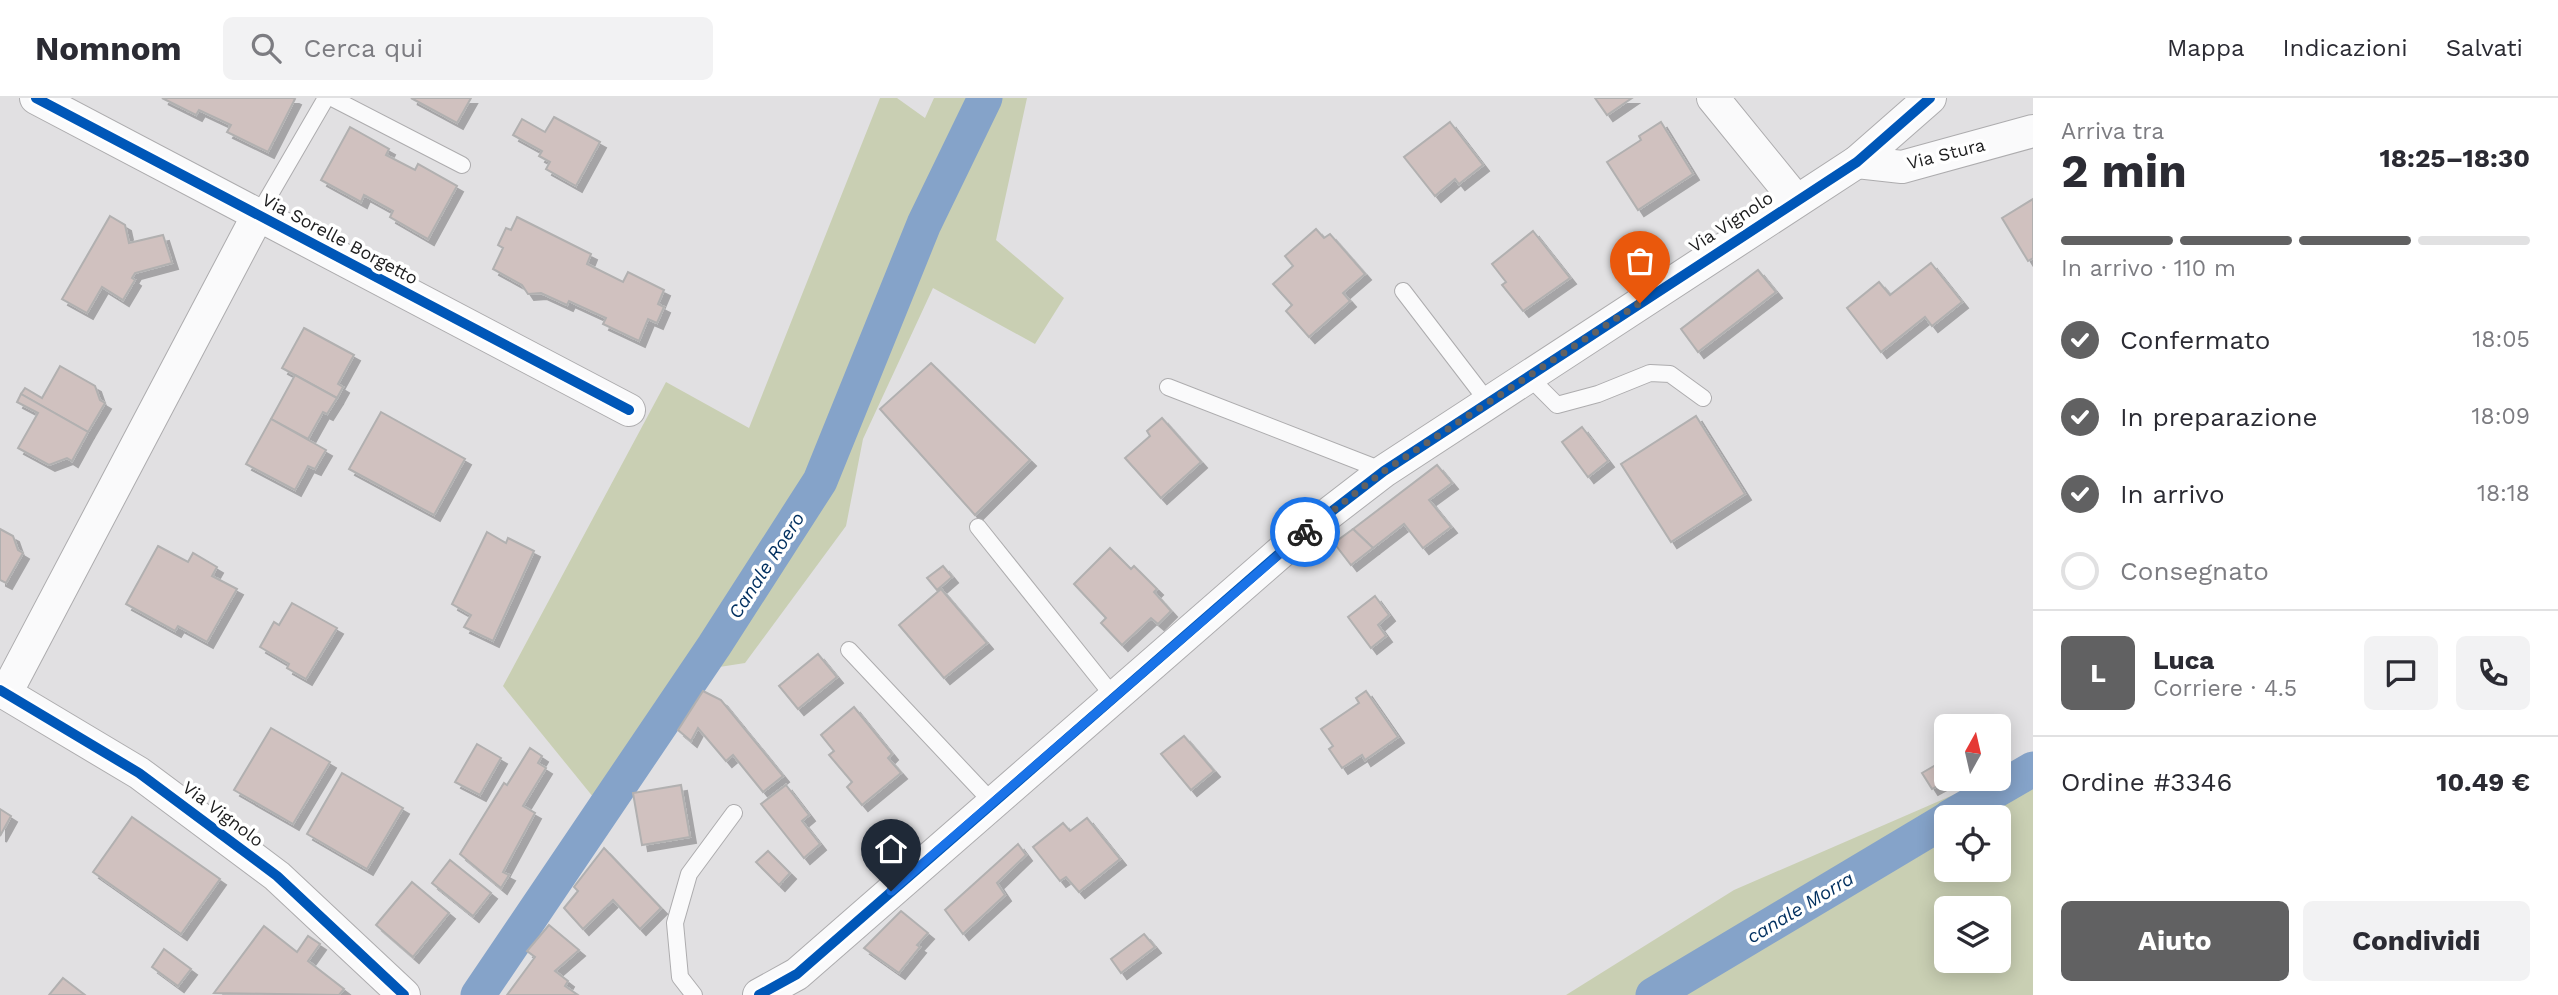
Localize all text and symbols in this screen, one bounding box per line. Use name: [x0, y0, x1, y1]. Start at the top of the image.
search box: [223, 17, 713, 80]
text: Nomnom: [35, 29, 181, 68]
icon: search: [247, 29, 285, 67]
text: Cerca qui: [303, 33, 423, 63]
text: Mappa: [2167, 34, 2245, 62]
text: Indicazioni: [2283, 34, 2408, 62]
text: Salvati: [2446, 34, 2523, 62]
text: Arriva tra: [2061, 118, 2164, 145]
street label: Via Stura: [1905, 134, 1987, 173]
text: 18:25–18:30: [2380, 143, 2530, 173]
text: 2 min: [2061, 144, 2187, 198]
street label: Via Vignolo: [1685, 187, 1777, 257]
street label: Via Sorelle Borgetto: [259, 189, 422, 289]
pin: [1610, 231, 1670, 303]
icon: bag: [1621, 242, 1659, 280]
text: In arrivo · 110 m: [2061, 255, 2236, 282]
icon: check: [2061, 321, 2099, 359]
text: Confermato: [2120, 325, 2270, 355]
text: 18:05: [2472, 326, 2530, 353]
icon: check: [2061, 398, 2099, 436]
text: In preparazione: [2120, 402, 2318, 432]
text: 18:09: [2472, 403, 2530, 430]
icon: check: [2061, 475, 2099, 513]
text: In arrivo: [2120, 479, 2225, 509]
text: 18:18: [2477, 480, 2530, 507]
courier: [1270, 497, 1340, 567]
water label: Canale Roero: [723, 508, 809, 623]
icon: bike: [1286, 513, 1324, 551]
text: Consegnato: [2120, 556, 2269, 586]
button: chat: [2364, 636, 2438, 710]
button: phone: [2456, 636, 2530, 710]
text: Luca: [2153, 645, 2214, 675]
text: L: [2090, 658, 2106, 688]
text: Corriere · 4.5: [2153, 675, 2297, 702]
north arrow: [1934, 714, 2011, 791]
map controls: [1934, 714, 2011, 973]
text: Ordine #3346: [2061, 767, 2232, 797]
text: 10.49 €: [2436, 767, 2530, 797]
street label: Via Vignolo: [179, 776, 268, 851]
button: locate: [1934, 805, 2011, 882]
pin: [861, 819, 921, 891]
icon: home: [872, 830, 910, 868]
water label: canale Morra: [1743, 866, 1858, 948]
button: layers: [1934, 896, 2011, 973]
button: Aiuto: [2061, 901, 2289, 981]
button: Condividi: [2303, 901, 2530, 981]

